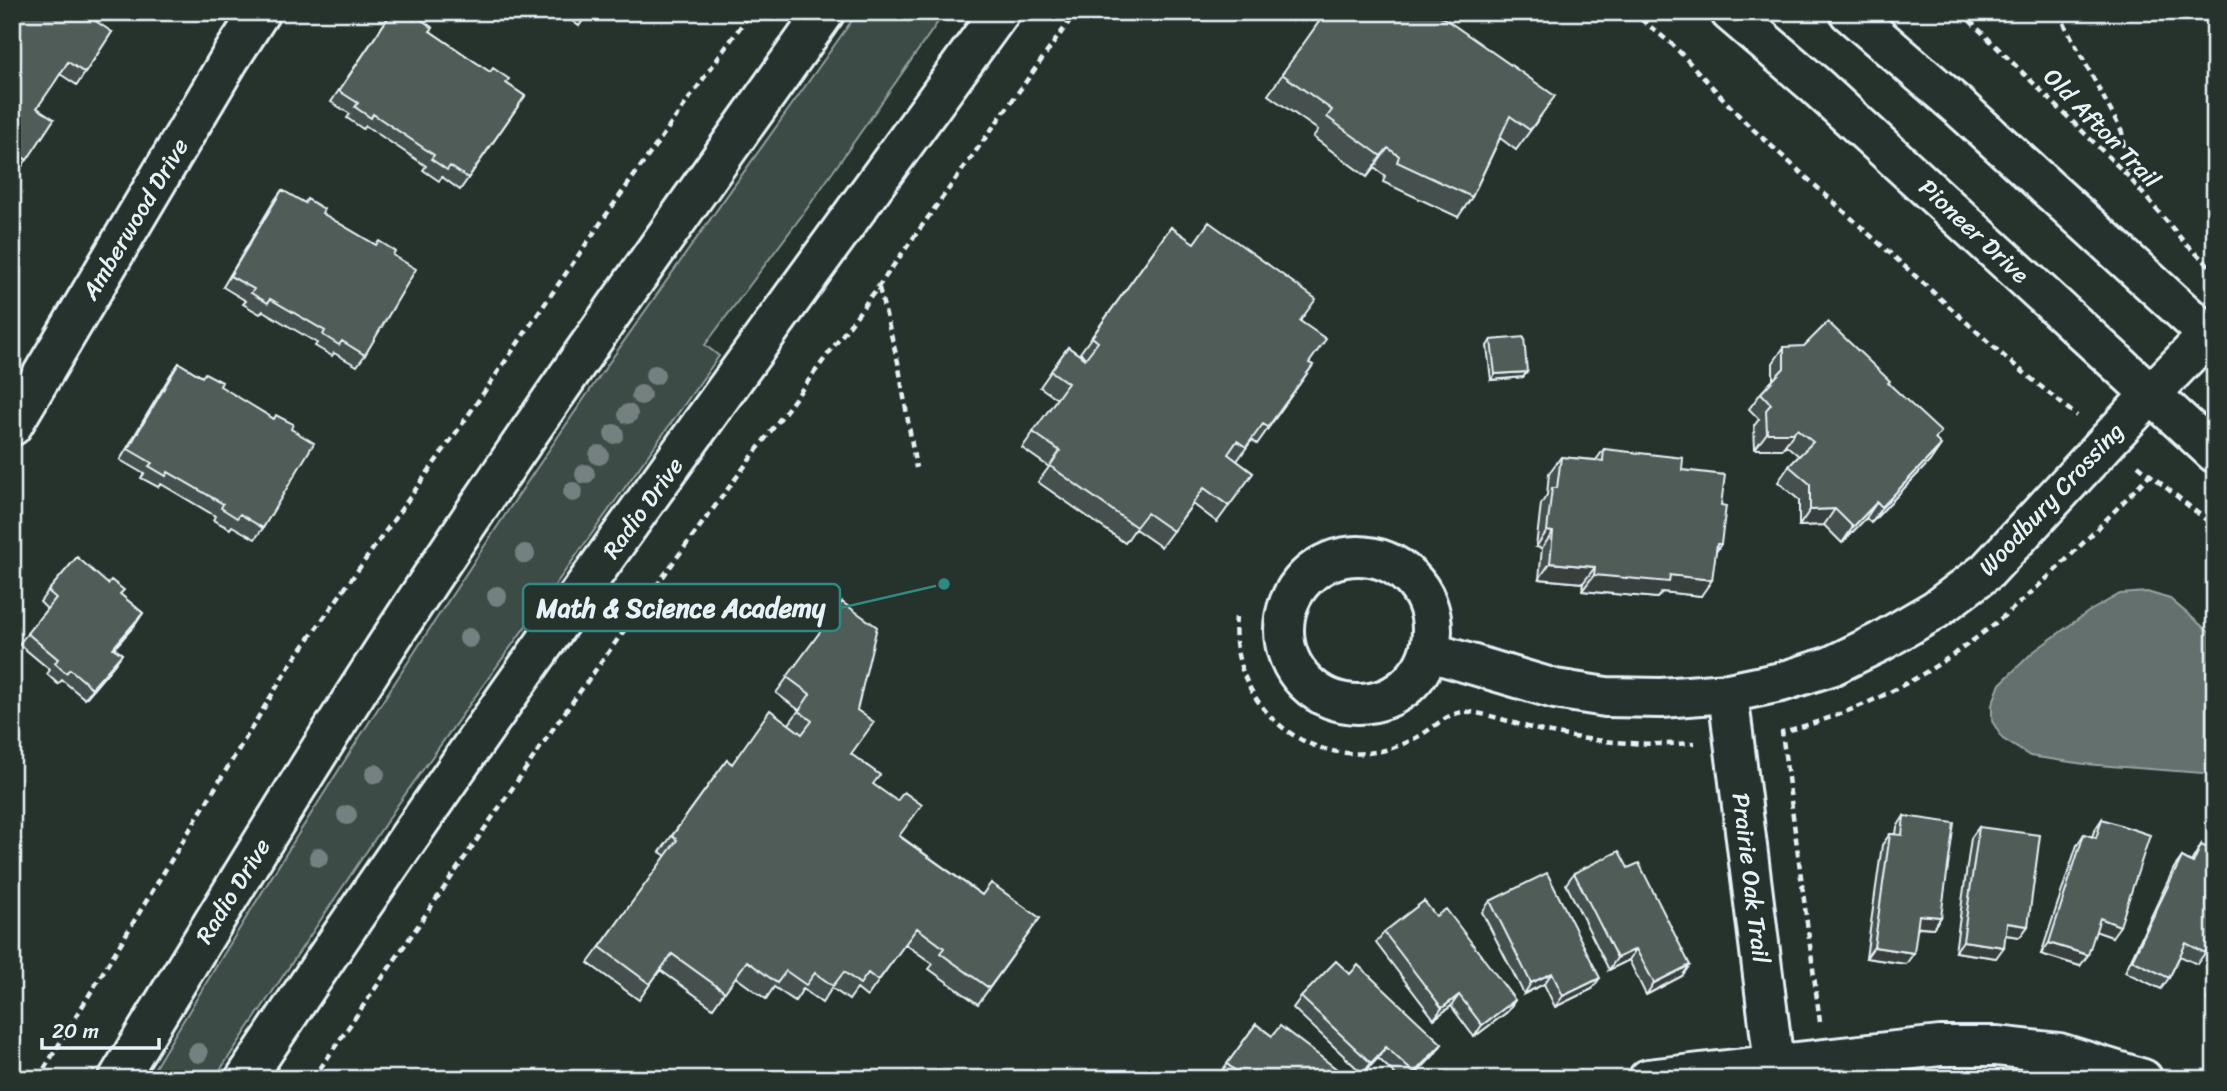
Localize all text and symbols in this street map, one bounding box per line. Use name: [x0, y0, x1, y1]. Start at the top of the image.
street label: Old Afton Trail: [2033, 58, 2172, 199]
street label: Amberwood Drive: [69, 130, 200, 309]
street label: Pioneer Drive: [1909, 168, 2040, 294]
street label: Woodbury Crossing: [1968, 412, 2134, 586]
street label: Radio Drive: [591, 448, 695, 568]
callout: Math & Science Academy: [523, 584, 840, 631]
text: Math & Science Academy: [536, 585, 826, 631]
street label: Prairie Oak Trail: [1720, 790, 1782, 967]
street label: Radio Drive: [184, 830, 282, 952]
scale bar: [42, 1007, 159, 1051]
text: 20 m: [52, 1012, 99, 1050]

